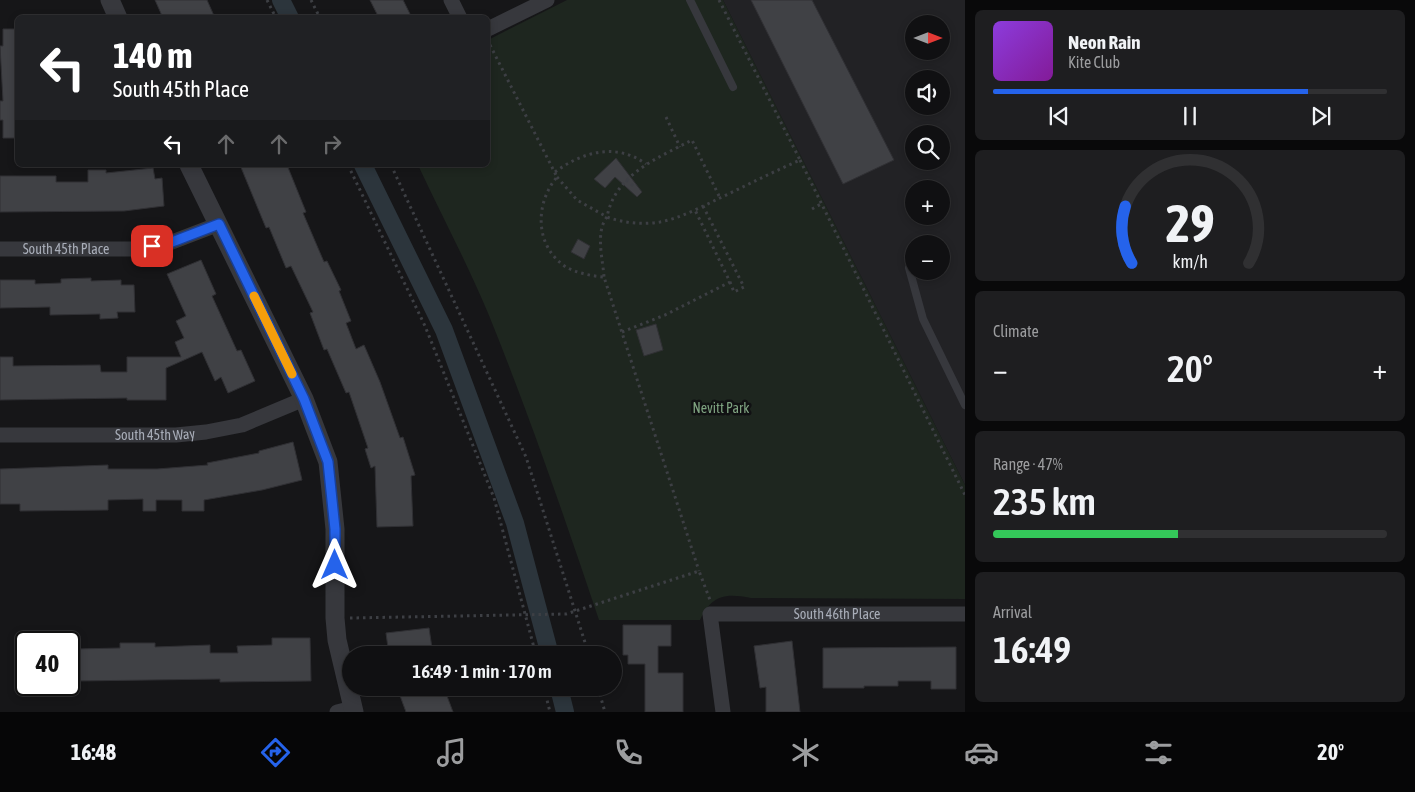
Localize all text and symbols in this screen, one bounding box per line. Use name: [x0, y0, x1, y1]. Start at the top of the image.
north arrow: [905, 15, 950, 60]
map controls: [905, 15, 950, 280]
text: Neon Rain: [1068, 31, 1140, 53]
icon: left: [30, 35, 95, 100]
text: 140 m: [113, 35, 192, 75]
text: Kite Club: [1068, 53, 1120, 71]
button: sound: [905, 70, 950, 115]
text: South 45th Place: [113, 76, 249, 102]
icon: previous: [1045, 102, 1073, 130]
icon: pause: [1176, 102, 1204, 130]
icon: next: [1307, 102, 1335, 130]
button: search: [905, 125, 950, 170]
icon: left: [159, 130, 187, 158]
icon: ahead: [212, 130, 240, 158]
icon: ahead: [265, 130, 293, 158]
icon: right: [318, 130, 346, 158]
button: +: [905, 180, 950, 225]
text: 29: [1166, 193, 1214, 253]
pin: [131, 225, 173, 267]
icon: arrive: [138, 232, 166, 260]
button: −: [905, 235, 950, 280]
street label: South 45th Place: [23, 241, 109, 257]
text: km/h: [1172, 251, 1208, 272]
text: Climate: [993, 322, 1039, 340]
text: 20°: [1167, 347, 1213, 390]
text: −: [993, 353, 1008, 385]
text: +: [1372, 353, 1387, 385]
park label: Nevitt Park: [693, 400, 749, 416]
street label: South 45th Way: [115, 425, 196, 443]
text: Range · 47%: [993, 455, 1063, 473]
text: 235 km: [993, 480, 1096, 523]
position arrow: [308, 538, 360, 590]
text: Arrival: [993, 603, 1032, 621]
street label: South 46th Place: [794, 606, 880, 622]
text: 16:49: [993, 628, 1071, 671]
speed limit sign: 40: [15, 631, 80, 696]
text: 16:49 · 1 min · 170 m: [412, 660, 552, 682]
icon: directions: [258, 735, 293, 770]
icon: music: [434, 735, 469, 770]
icon: phone: [611, 735, 646, 770]
icon: climate: [788, 735, 823, 770]
icon: car: [964, 735, 999, 770]
icon: filters: [1141, 735, 1176, 770]
text: 16:48: [71, 739, 116, 765]
text: 20°: [1317, 739, 1344, 765]

